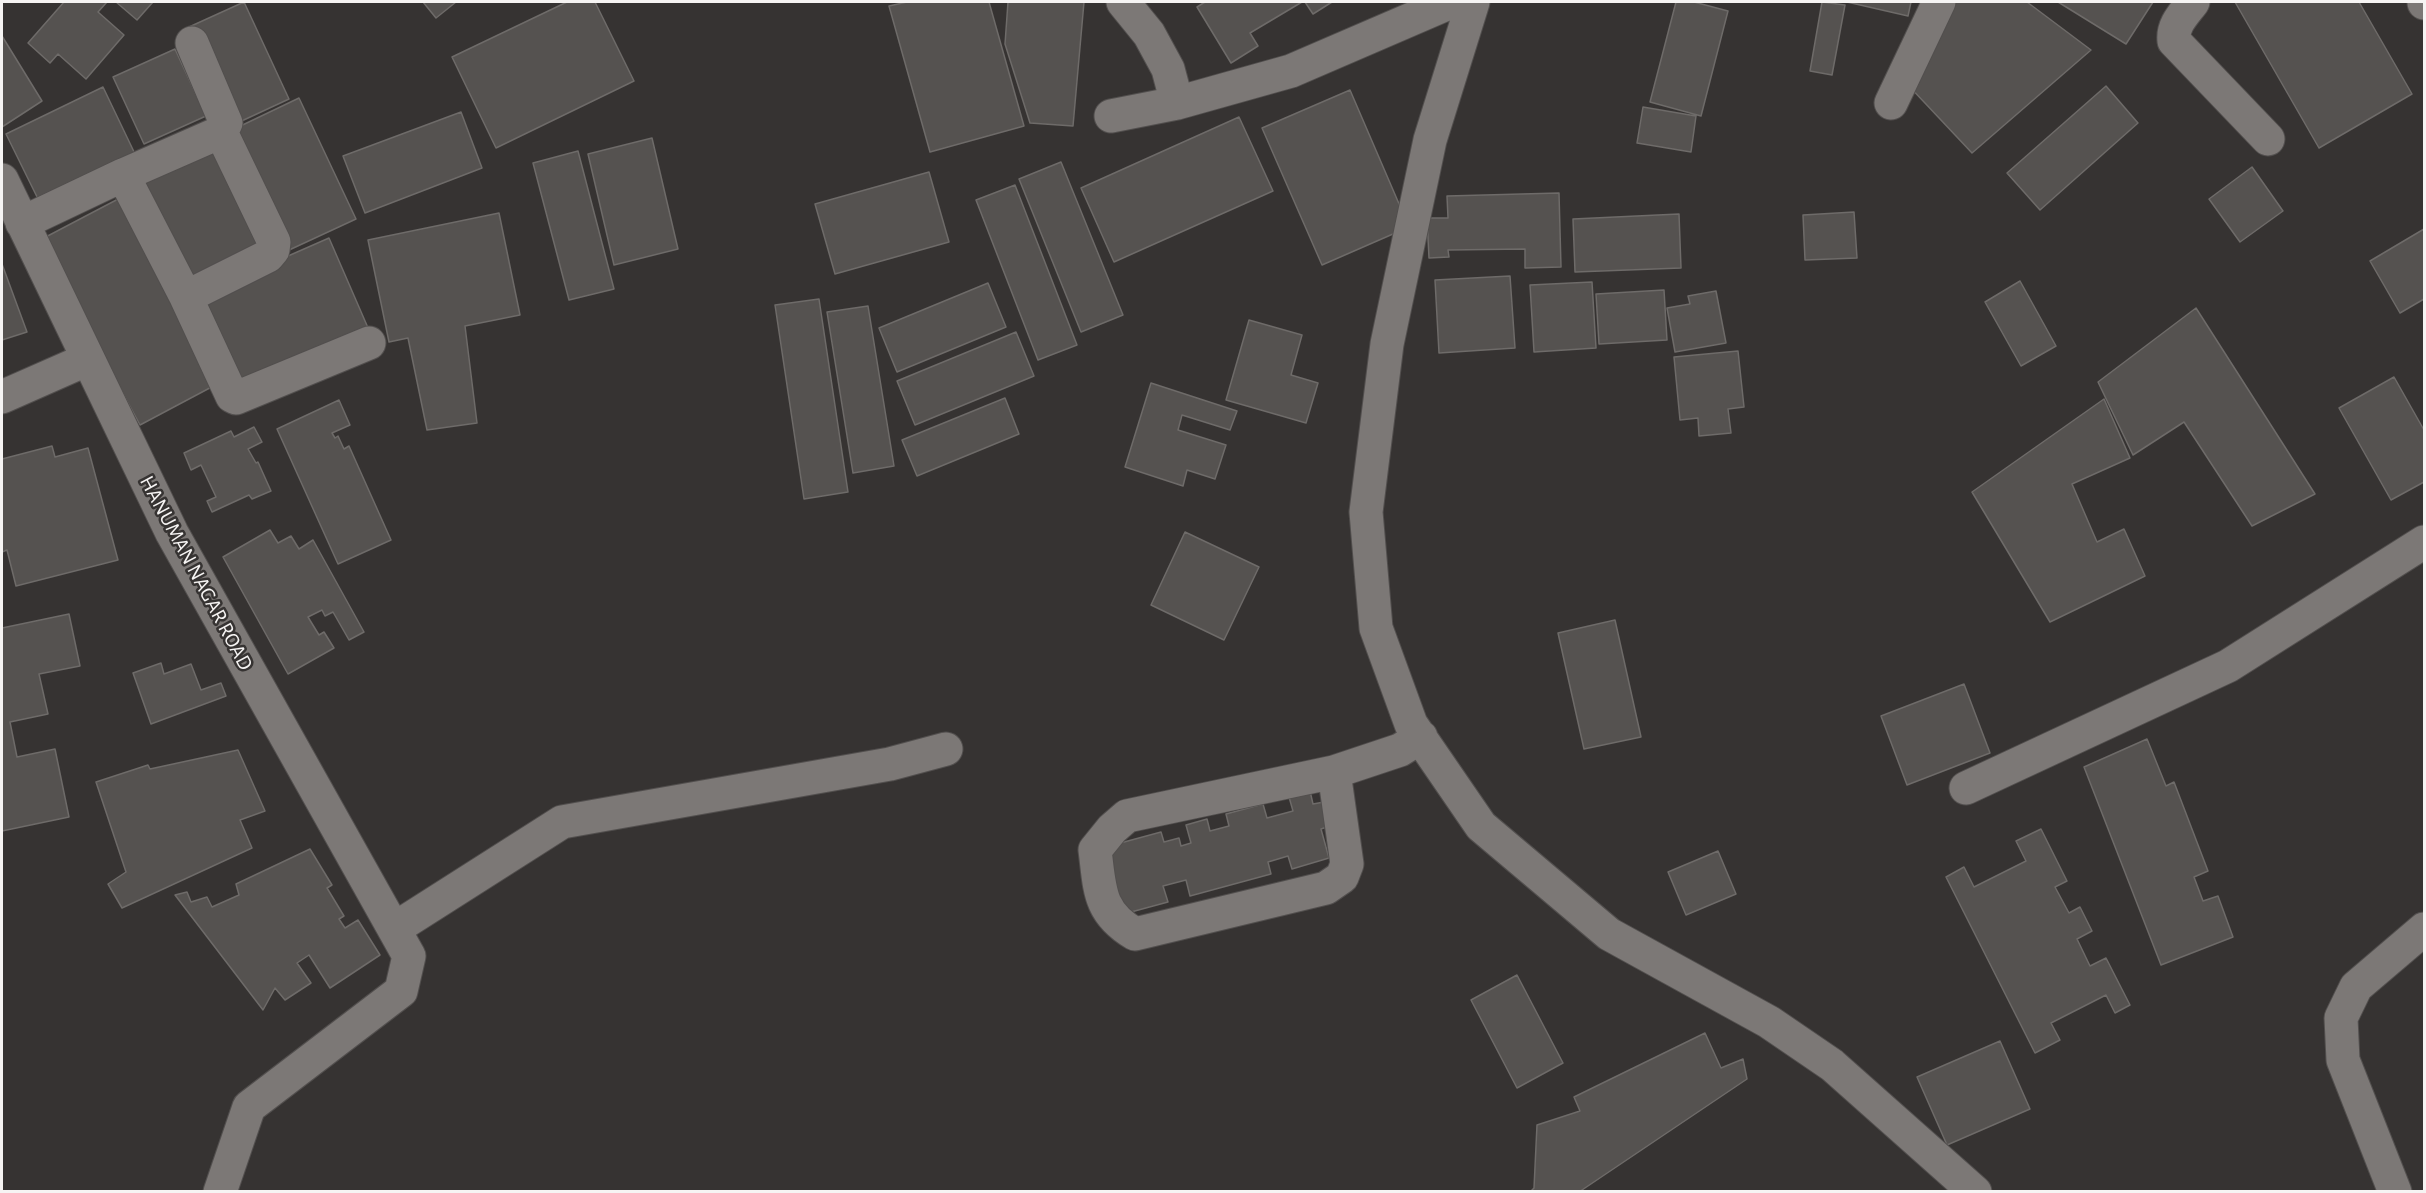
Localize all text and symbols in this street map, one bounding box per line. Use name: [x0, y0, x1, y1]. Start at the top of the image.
street label: HANUMAN NAGAR ROAD: [134, 471, 258, 675]

